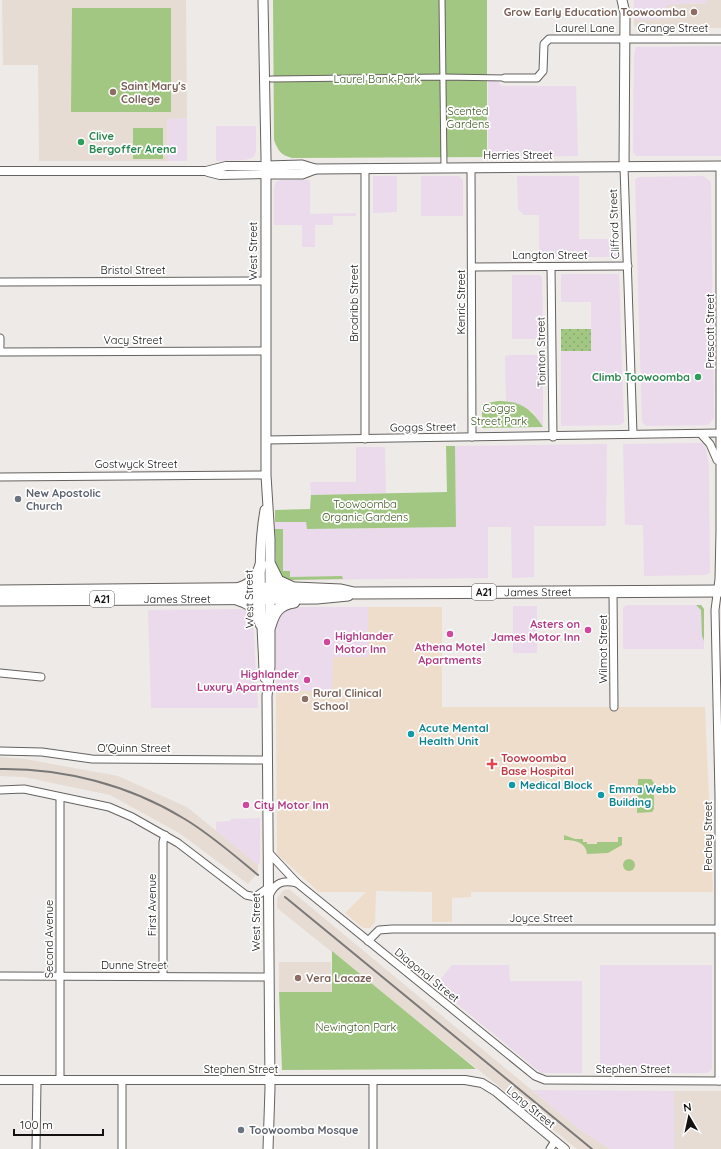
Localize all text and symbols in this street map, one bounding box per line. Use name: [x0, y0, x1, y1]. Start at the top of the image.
place label: Grow Early Education Toowoomba: [504, 5, 686, 19]
marker: Grow Early Education Toowoomba: [689, 7, 699, 17]
street label: Laurel Lane: [555, 21, 615, 35]
street label: Grange Street: [638, 21, 709, 35]
park label: Laurel Bank Park: [334, 72, 420, 86]
place label: Saint Mary's College: [121, 79, 186, 106]
marker: Saint Mary's College: [108, 87, 118, 97]
park label: Scented Gardens: [447, 104, 489, 131]
place label: Clive Bergoffer Arena: [89, 129, 177, 156]
marker: Clive Bergoffer Arena: [76, 137, 86, 147]
street label: Herries Street: [483, 148, 553, 162]
street label: Clifford Street: [606, 188, 622, 259]
street label: West Street: [246, 221, 260, 280]
street label: Langton Street: [512, 248, 588, 262]
street label: Bristol Street: [101, 263, 166, 277]
street label: Brodribb Street: [347, 264, 361, 342]
street label: Kenric Street: [454, 269, 468, 335]
street label: Prescott Street: [703, 293, 717, 368]
street label: Tointon Street: [533, 316, 549, 387]
street label: Vacy Street: [104, 333, 163, 347]
place label: Climb Toowoomba: [592, 370, 690, 384]
marker: Climb Toowoomba: [693, 372, 703, 382]
park label: Goggs Street Park: [471, 401, 527, 428]
street label: Goggs Street: [390, 419, 456, 435]
street label: Gostwyck Street: [95, 457, 178, 471]
place label: New Apostolic Church: [26, 486, 101, 513]
marker: New Apostolic Church: [13, 494, 23, 504]
park label: Toowoomba Organic Gardens: [322, 497, 408, 524]
street label: West Street: [241, 569, 257, 628]
road number: A21: [472, 584, 496, 600]
street label: James Street: [504, 585, 572, 599]
road number: A21: [90, 591, 114, 607]
street label: James Street: [143, 592, 211, 606]
street label: Wilmot Street: [596, 614, 610, 683]
place label: Asters on James Motor Inn: [491, 617, 580, 644]
marker: Asters on James Motor Inn: [583, 625, 593, 635]
place label: Highlander Motor Inn: [335, 629, 394, 656]
marker: Athena Motel Apartments: [445, 629, 455, 639]
marker: Highlander Motor Inn: [322, 637, 332, 647]
place label: Athena Motel Apartments: [415, 640, 485, 667]
place label: Highlander Luxury Apartments: [197, 667, 299, 694]
marker: Highlander Luxury Apartments: [302, 675, 312, 685]
place label: Rural Clinical School: [313, 686, 382, 713]
marker: Rural Clinical School: [300, 694, 310, 704]
place label: Acute Mental Health Unit: [419, 721, 489, 748]
marker: Acute Mental Health Unit: [406, 729, 416, 739]
street label: O'Quinn Street: [97, 741, 171, 755]
place label: Toowoomba Base Hospital: [501, 751, 574, 778]
marker: Toowoomba Base Hospital: [486, 758, 498, 770]
place label: Medical Block: [520, 778, 593, 792]
marker: Medical Block: [507, 780, 517, 790]
place label: Emma Webb Building: [609, 782, 676, 809]
marker: Emma Webb Building: [596, 790, 606, 800]
place label: City Motor Inn: [254, 798, 329, 812]
marker: City Motor Inn: [241, 800, 251, 810]
street label: Pechey Street: [701, 801, 715, 871]
street label: First Avenue: [145, 874, 159, 936]
street label: West Street: [249, 892, 263, 951]
street label: Second Avenue: [42, 900, 56, 978]
street label: Joyce Street: [509, 911, 573, 925]
street label: Diagonal Street: [392, 945, 462, 1005]
street label: Dunne Street: [101, 958, 167, 972]
place label: Vera Lacaze: [306, 971, 372, 985]
marker: Vera Lacaze: [293, 973, 303, 983]
park label: Newington Park: [315, 1020, 397, 1034]
street label: Stephen Street: [204, 1062, 279, 1076]
street label: Stephen Street: [596, 1062, 671, 1076]
street label: Long Street: [504, 1083, 558, 1131]
north arrow: [669, 1097, 709, 1137]
text: N: [682, 1100, 693, 1115]
scale bar: [14, 1111, 103, 1137]
text: 100 m: [20, 1117, 53, 1132]
place label: Toowoomba Mosque: [249, 1123, 359, 1137]
marker: Toowoomba Mosque: [236, 1125, 246, 1135]

